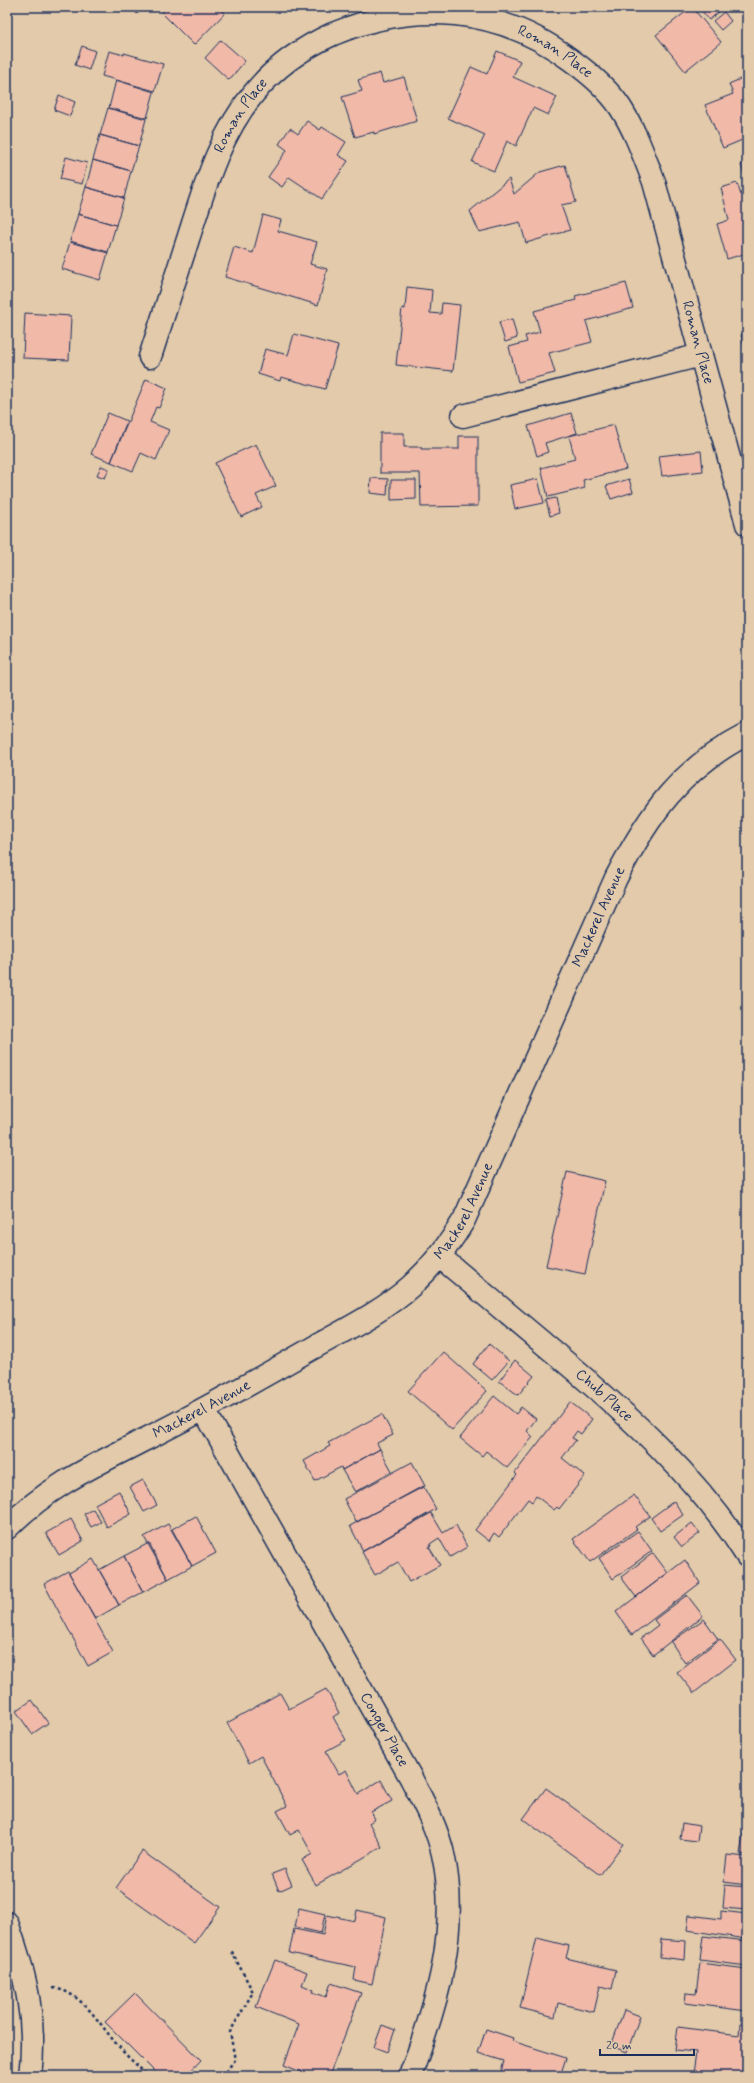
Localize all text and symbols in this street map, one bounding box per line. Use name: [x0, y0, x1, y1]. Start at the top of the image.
street label: Roman Place: [514, 21, 597, 83]
street label: Roman Place: [209, 74, 272, 156]
street label: Roman Place: [677, 299, 719, 387]
street label: Mackerel Avenue: [568, 863, 630, 970]
street label: Mackerel Avenue: [430, 1159, 498, 1264]
street label: Chub Place: [571, 1365, 637, 1427]
street label: Mackerel Avenue: [149, 1375, 254, 1444]
street label: Conger Place: [355, 1689, 413, 1771]
scale bar: [600, 2031, 694, 2057]
text: 20 m: [606, 2038, 632, 2054]

